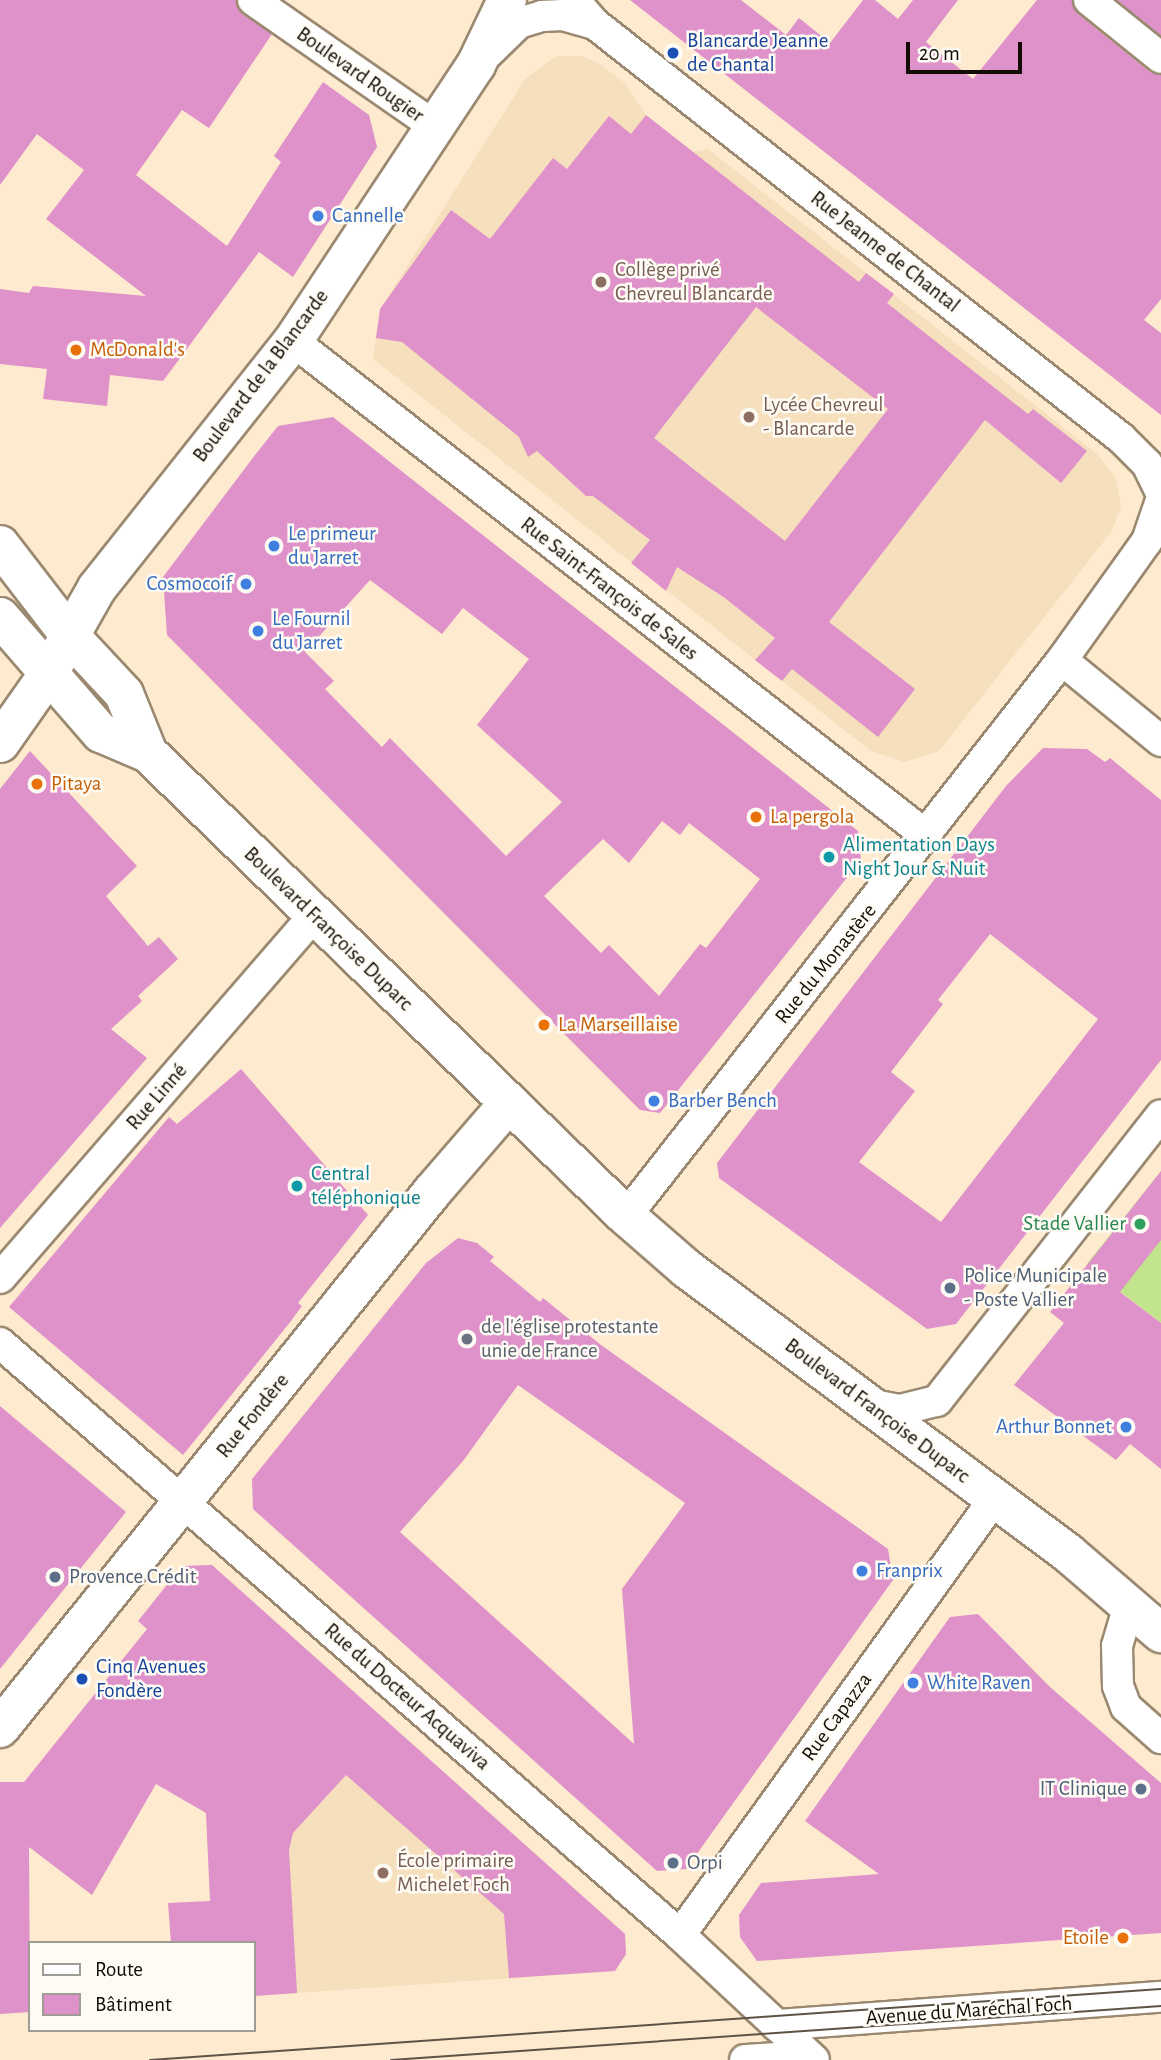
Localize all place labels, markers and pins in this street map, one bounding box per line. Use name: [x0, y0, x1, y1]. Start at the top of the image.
place label: Blancarde Jeanne de Chantal: [687, 28, 828, 78]
marker: Blancarde Jeanne de Chantal: [665, 45, 681, 61]
place label: Cannelle: [332, 203, 404, 229]
marker: Cannelle: [310, 208, 326, 224]
place label: Collège privé Chevreul Blancarde: [615, 257, 773, 307]
marker: Collège privé Chevreul Blancarde: [593, 274, 609, 290]
place label: McDonald's: [90, 337, 185, 363]
marker: McDonald's: [68, 342, 84, 358]
place label: Lycée Chevreul - Blancarde: [763, 392, 884, 442]
marker: Lycée Chevreul - Blancarde: [741, 409, 757, 425]
place label: Le primeur du Jarret: [288, 521, 376, 571]
marker: Le primeur du Jarret: [266, 538, 282, 554]
place label: Cosmocoif: [146, 571, 232, 597]
marker: Cosmocoif: [238, 576, 254, 592]
place label: Le Fournil du Jarret: [272, 606, 351, 656]
marker: Le Fournil du Jarret: [250, 623, 266, 639]
place label: Pitaya: [51, 771, 101, 797]
marker: Pitaya: [29, 776, 45, 792]
place label: La pergola: [770, 804, 854, 830]
marker: La pergola: [748, 809, 764, 825]
place label: Alimentation Days Night Jour & Nuit: [843, 832, 995, 882]
marker: Alimentation Days Night Jour & Nuit: [821, 849, 837, 865]
place label: La Marseillaise: [558, 1012, 678, 1038]
marker: La Marseillaise: [536, 1017, 552, 1033]
place label: Barber Bench: [668, 1088, 777, 1114]
marker: Barber Bench: [646, 1093, 662, 1109]
place label: Central téléphonique: [311, 1161, 421, 1211]
marker: Central téléphonique: [289, 1178, 305, 1194]
place label: Stade Vallier: [1023, 1211, 1126, 1237]
marker: Stade Vallier: [1132, 1216, 1148, 1232]
place label: Police Municipale - Poste Vallier: [964, 1263, 1107, 1313]
marker: Police Municipale - Poste Vallier: [942, 1280, 958, 1296]
place label: de l'église protestante unie de France: [481, 1314, 658, 1364]
marker: de l'église protestante unie de France: [459, 1331, 475, 1347]
place label: Arthur Bonnet: [996, 1414, 1112, 1440]
marker: Arthur Bonnet: [1118, 1419, 1134, 1435]
place label: Franprix: [876, 1558, 943, 1584]
marker: Franprix: [854, 1563, 870, 1579]
place label: Provence Crédit: [69, 1564, 196, 1590]
marker: Provence Crédit: [47, 1569, 63, 1585]
place label: Cinq Avenues Fondère: [96, 1654, 206, 1704]
place label: White Raven: [927, 1670, 1031, 1696]
marker: Cinq Avenues Fondère: [74, 1671, 90, 1687]
marker: White Raven: [905, 1675, 921, 1691]
place label: IT Clinique: [1040, 1776, 1127, 1802]
marker: IT Clinique: [1133, 1781, 1149, 1797]
place label: École primaire Michelet Foch: [397, 1848, 514, 1898]
place label: Orpi: [687, 1850, 723, 1876]
marker: Orpi: [665, 1855, 681, 1871]
marker: École primaire Michelet Foch: [375, 1865, 391, 1881]
place label: Etoile: [1063, 1925, 1109, 1951]
marker: Etoile: [1115, 1930, 1131, 1946]

